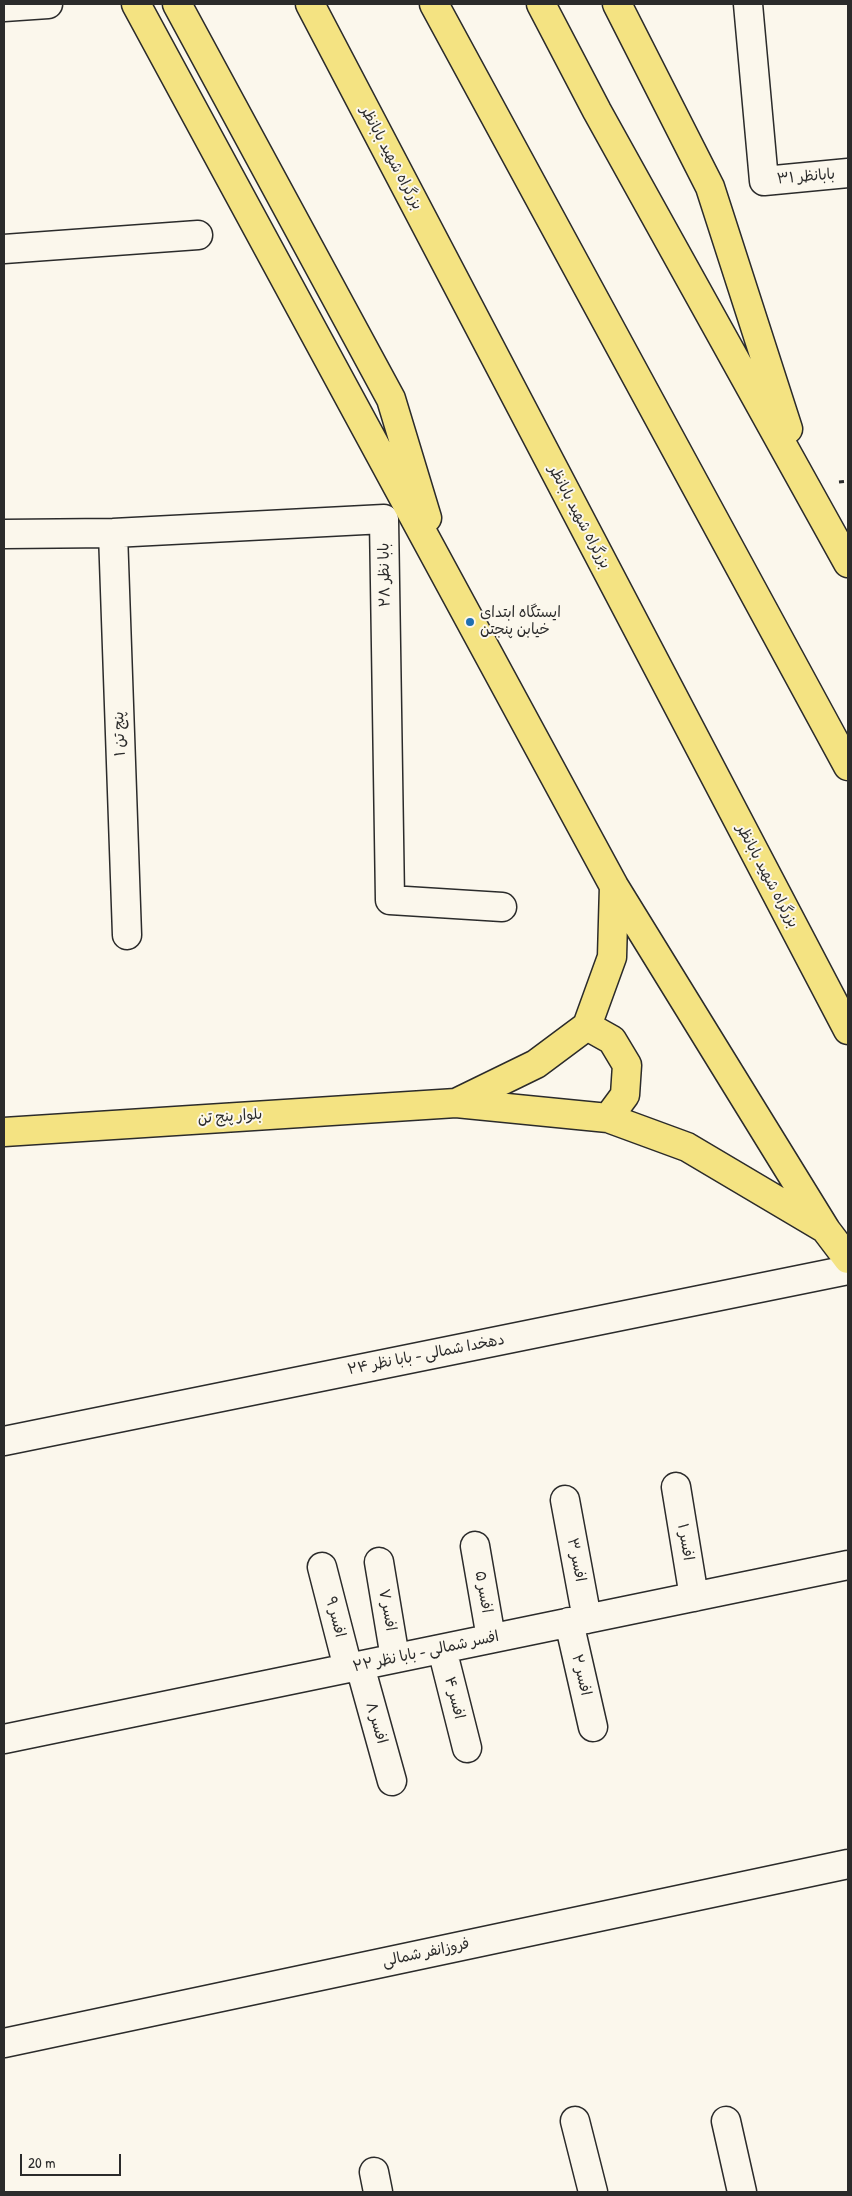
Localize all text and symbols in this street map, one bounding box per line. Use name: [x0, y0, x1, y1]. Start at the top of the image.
street label: بزرگراه شهید بابانظر: [356, 103, 426, 213]
street label: بابانظر ۳۱: [776, 165, 836, 189]
street label: بزرگراه شهید بابانظر: [544, 462, 614, 572]
street label: بابا نظر ۲۸: [375, 542, 395, 608]
place label: ایستگاه ابتدای خیابن پنجتن: [480, 604, 561, 639]
marker: ایستگاه ابتدای خیابن پنجتن: [464, 616, 476, 628]
street label: پنج تن ۱: [110, 711, 130, 757]
street label: بزرگراه شهید بابانظر: [732, 821, 802, 931]
street label: بلوار پنج تن: [197, 1106, 263, 1128]
street label: دهخدا شمالی - بابا نظر ۲۴: [346, 1331, 506, 1379]
street label: افسر ۱: [673, 1522, 697, 1562]
street label: افسر ۳: [563, 1537, 589, 1583]
street label: افسر ۵: [470, 1570, 496, 1614]
street label: افسر ۷: [374, 1587, 400, 1633]
street label: افسر ۹: [321, 1595, 349, 1639]
street label: افسر شمالی - بابا نظر ۲۲: [351, 1628, 501, 1676]
street label: افسر ۲: [567, 1652, 595, 1698]
street label: افسر ۴: [440, 1675, 468, 1721]
street label: افسر ۸: [361, 1700, 391, 1746]
street label: فروزانفر شمالی: [381, 1935, 471, 1971]
scale bar: [22, 2144, 124, 2176]
text: 20 m: [28, 2152, 55, 2173]

